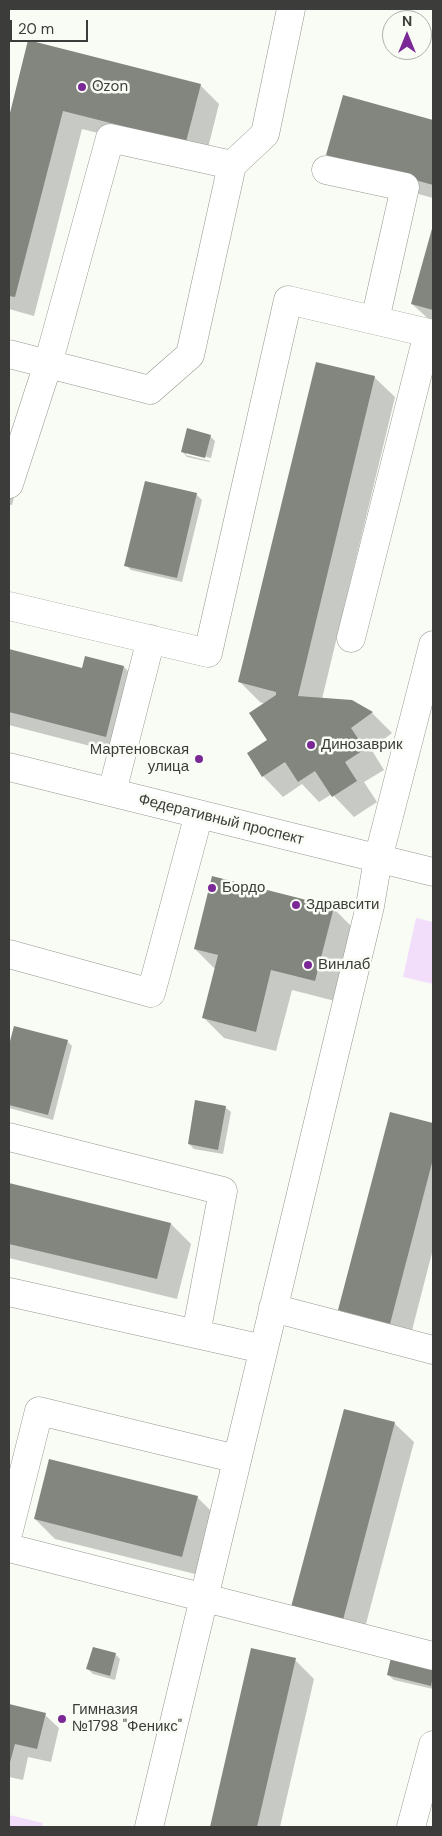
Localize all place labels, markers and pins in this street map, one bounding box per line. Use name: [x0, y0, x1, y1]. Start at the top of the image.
place label: Ozon: [92, 78, 128, 96]
marker: Ozon: [76, 81, 88, 93]
place label: Динозаврик: [321, 736, 402, 754]
marker: Динозаврик: [305, 739, 317, 751]
place label: Мартеновская улица: [90, 741, 189, 776]
marker: Мартеновская улица: [193, 753, 205, 765]
place label: Бордо: [222, 879, 265, 897]
marker: Бордо: [206, 882, 218, 894]
place label: Здравсити: [306, 896, 379, 914]
marker: Здравсити: [290, 899, 302, 911]
place label: Винлаб: [318, 956, 370, 974]
marker: Винлаб: [302, 959, 314, 971]
place label: Гимназия №1798 "Феникс": [72, 1701, 182, 1736]
marker: Гимназия №1798 "Феникс": [56, 1713, 68, 1725]

